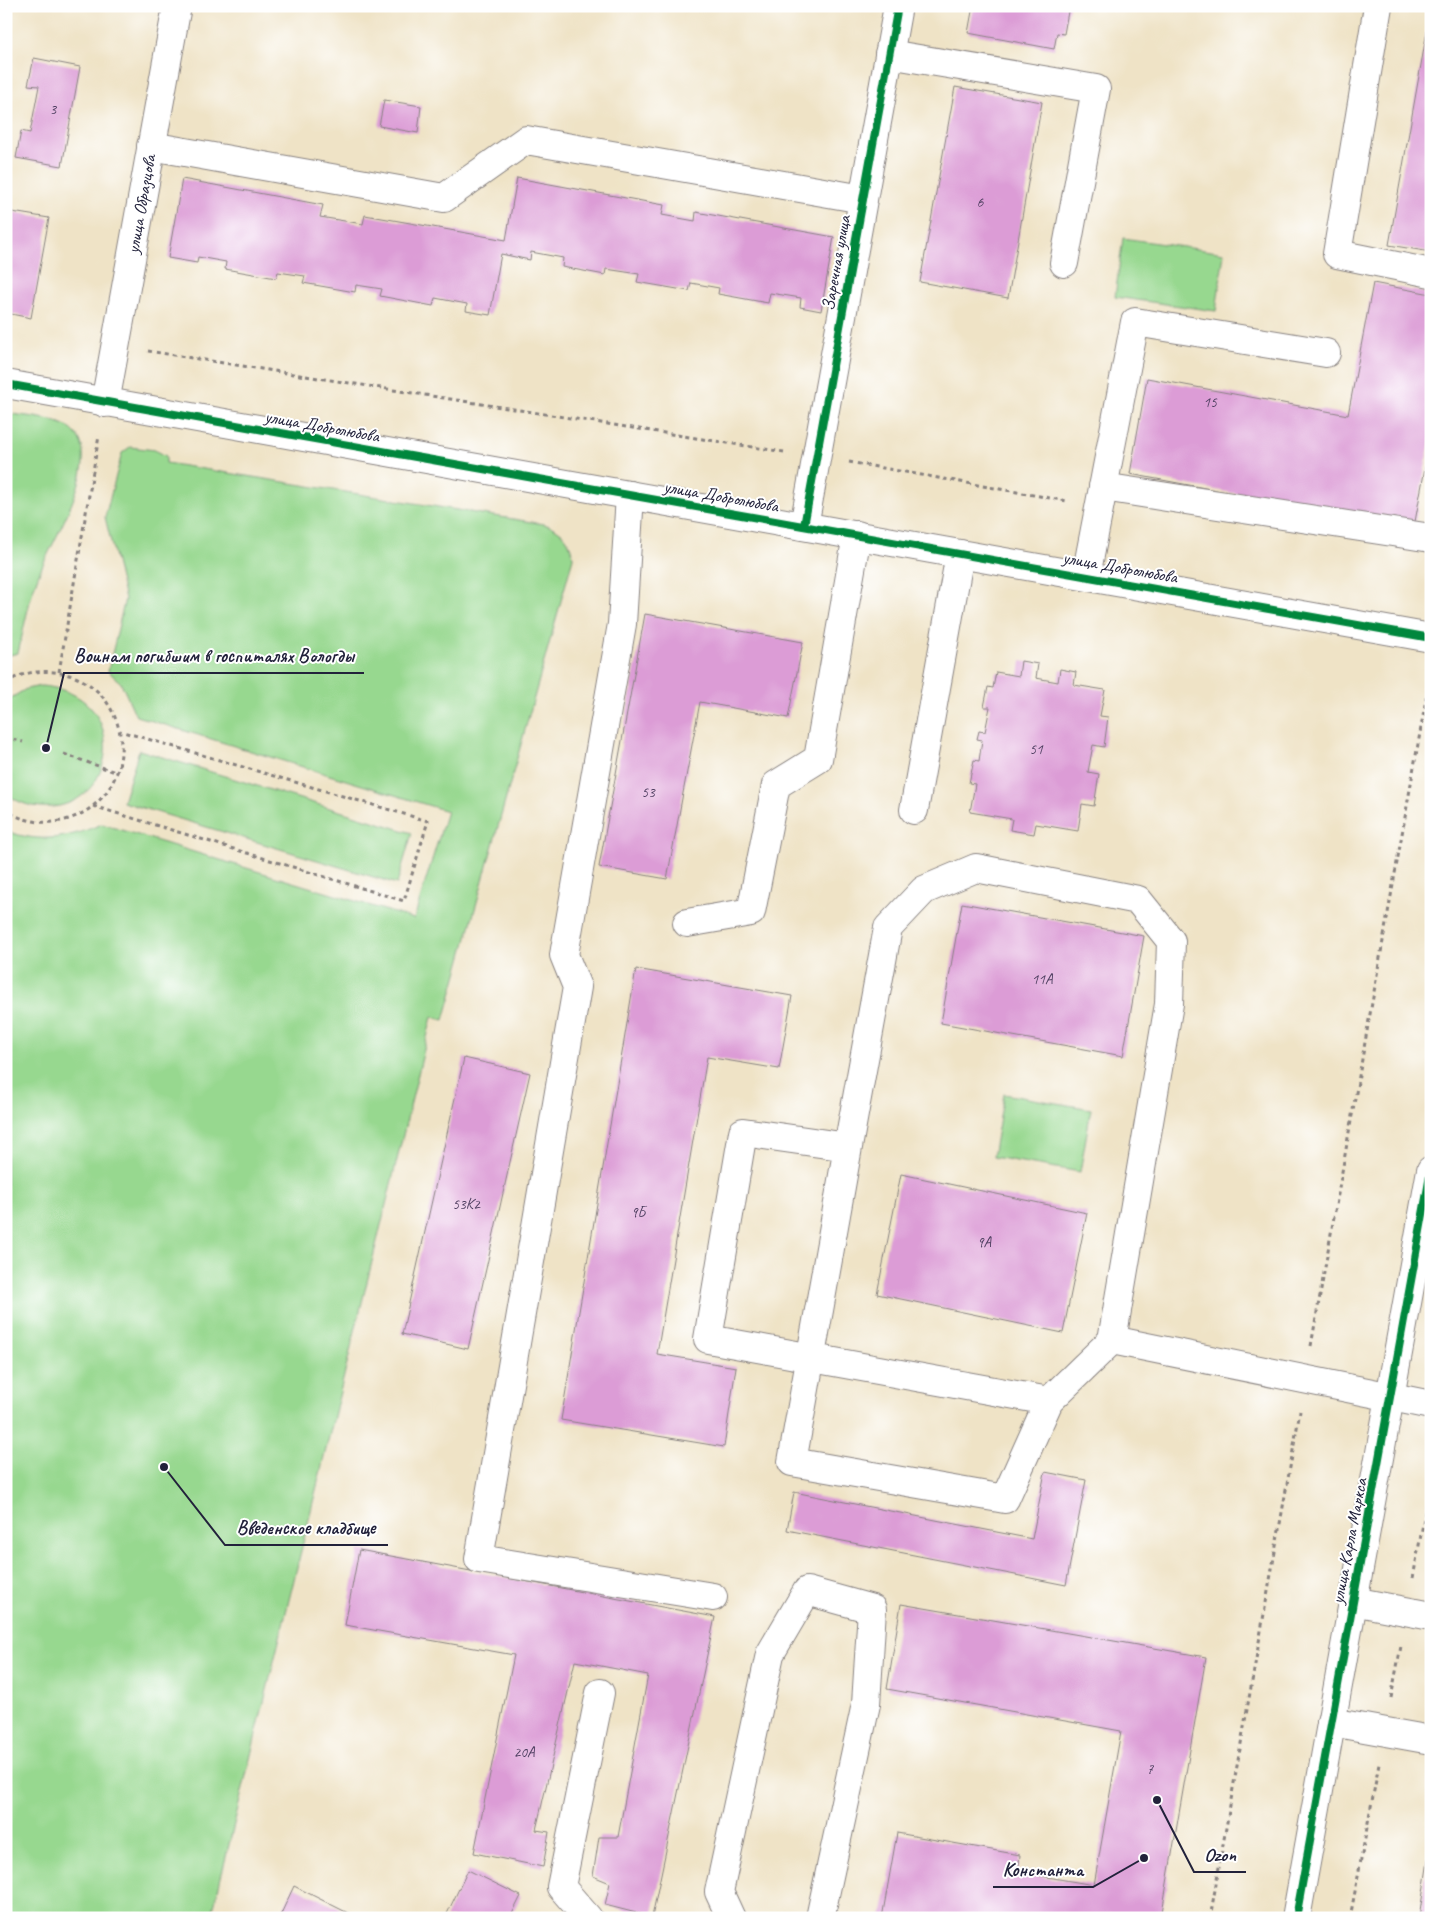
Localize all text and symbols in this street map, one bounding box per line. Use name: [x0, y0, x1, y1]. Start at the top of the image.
house number: 3: [50, 100, 58, 119]
street label: улица Образцова: [121, 151, 162, 256]
house number: 6: [977, 193, 985, 212]
street label: Заречная улица: [817, 213, 855, 312]
house number: 15: [1203, 393, 1218, 412]
street label: улица Добролюбова: [262, 405, 383, 447]
street label: улица Добролюбова: [661, 475, 782, 517]
street label: улица Добролюбова: [1060, 546, 1181, 588]
callout: Воинам погибшим в госпиталях Вологды: [64, 639, 364, 673]
text: Воинам погибшим в госпиталях Вологды: [74, 644, 356, 668]
house number: 51: [1029, 740, 1044, 759]
house number: 53: [641, 783, 656, 802]
house number: 11А: [1031, 970, 1054, 989]
house number: 53К2: [452, 1195, 481, 1214]
house number: 9Б: [631, 1203, 648, 1222]
house number: 9А: [977, 1233, 993, 1252]
street label: улица Карла Маркса: [1326, 1475, 1372, 1607]
callout: Введенское кладбище: [225, 1511, 388, 1545]
text: Введенское кладбище: [237, 1516, 377, 1540]
house number: 20А: [513, 1743, 536, 1762]
house number: 7: [1147, 1760, 1155, 1779]
callout: Ozon: [1194, 1838, 1246, 1872]
text: Ozon: [1204, 1843, 1236, 1867]
callout: Константа: [993, 1853, 1093, 1887]
text: Константа: [1003, 1858, 1085, 1882]

